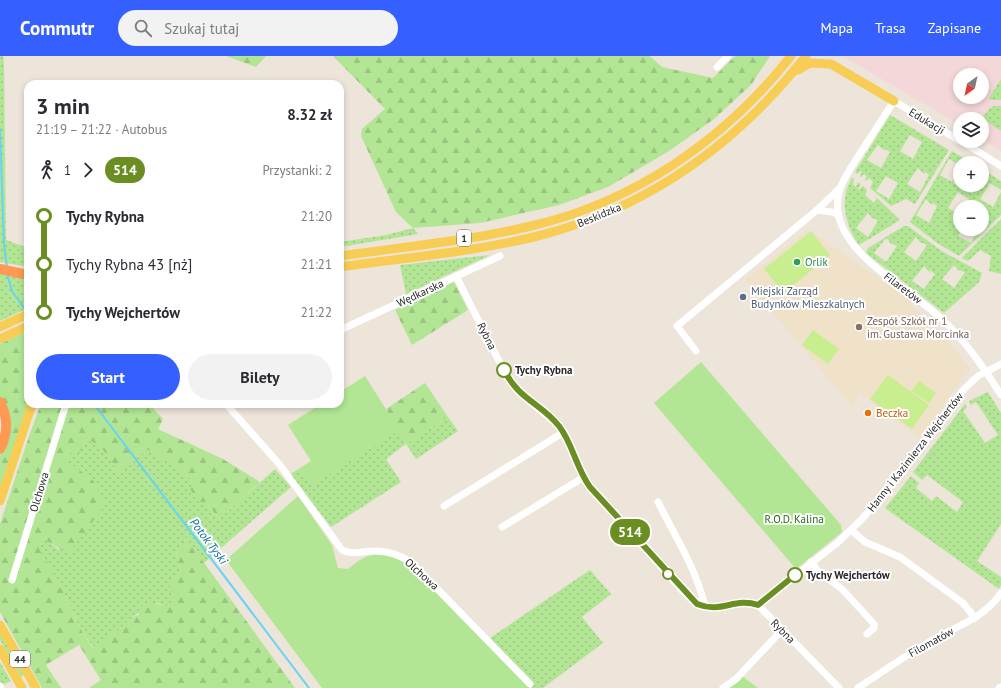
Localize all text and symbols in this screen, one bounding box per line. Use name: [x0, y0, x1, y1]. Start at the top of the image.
search box: [118, 10, 398, 46]
text: Commutr: [20, 16, 94, 40]
icon: search: [132, 17, 154, 39]
text: Szukaj tutaj: [164, 19, 239, 38]
text: Mapa: [820, 19, 853, 37]
text: Trasa: [875, 19, 906, 37]
text: Zapisane: [928, 19, 981, 37]
north arrow: [953, 68, 989, 104]
map controls: [953, 68, 989, 236]
text: 3 min: [36, 92, 90, 120]
text: 8.32 zł: [287, 105, 332, 124]
street label: Edukacji: [907, 105, 947, 137]
button: layers: [953, 112, 989, 148]
text: 21:19 – 21:22 · Autobus: [36, 121, 167, 138]
button: +: [953, 156, 989, 192]
icon: walk: [36, 159, 58, 181]
icon: forward: [77, 159, 99, 181]
text: 514: [113, 161, 137, 179]
text: 1: [64, 162, 71, 179]
text: Przystanki: 2: [262, 162, 332, 179]
street label: Beskidzka: [575, 200, 623, 230]
button: −: [953, 200, 989, 236]
text: Tychy Rybna: [66, 207, 144, 226]
text: 21:20: [301, 208, 332, 225]
road number: 1: [457, 230, 471, 246]
text: Tychy Rybna 43 [nż]: [66, 255, 192, 274]
place label: Orlik: [805, 255, 828, 269]
text: 21:21: [301, 256, 332, 273]
marker: Orlik: [792, 257, 802, 267]
street label: Filaretów: [881, 269, 925, 307]
street label: Wędkarska: [394, 276, 446, 310]
place label: Miejski Zarząd Budynków Mieszkalnych: [751, 284, 865, 311]
marker: Miejski Zarząd Budynków Mieszkalnych: [738, 292, 748, 302]
text: Tychy Wejchertów: [66, 303, 180, 322]
text: 21:22: [301, 304, 332, 321]
place label: Zespół Szkół nr 1 im. Gustawa Morcinka: [867, 314, 969, 341]
street label: Rybna: [474, 320, 500, 352]
marker: Zespół Szkół nr 1 im. Gustawa Morcinka: [854, 322, 864, 332]
button: Start: [36, 354, 180, 400]
button: Bilety: [188, 354, 332, 400]
marker: Tychy Rybna: [496, 362, 512, 378]
place label: Tychy Rybna: [515, 363, 572, 377]
street label: Hanny i Kazimierza Wejchertów: [864, 389, 966, 515]
place label: Beczka: [876, 406, 908, 420]
marker: Beczka: [863, 408, 873, 418]
street label: Olchowa: [26, 470, 52, 514]
park label: R.O.D. Kalina: [764, 512, 824, 526]
water label: Potok Tyski: [187, 515, 232, 568]
line badge: 514: [607, 519, 653, 545]
text: 514: [618, 523, 642, 541]
street label: Olchowa: [402, 555, 442, 593]
marker: Tychy Wejchertów: [787, 567, 803, 583]
unlabelled marker: [662, 568, 674, 580]
place label: Tychy Wejchertów: [806, 568, 891, 582]
street label: Rybna: [768, 616, 798, 646]
street label: Filomatów: [906, 624, 956, 660]
road number: 44: [10, 651, 30, 667]

